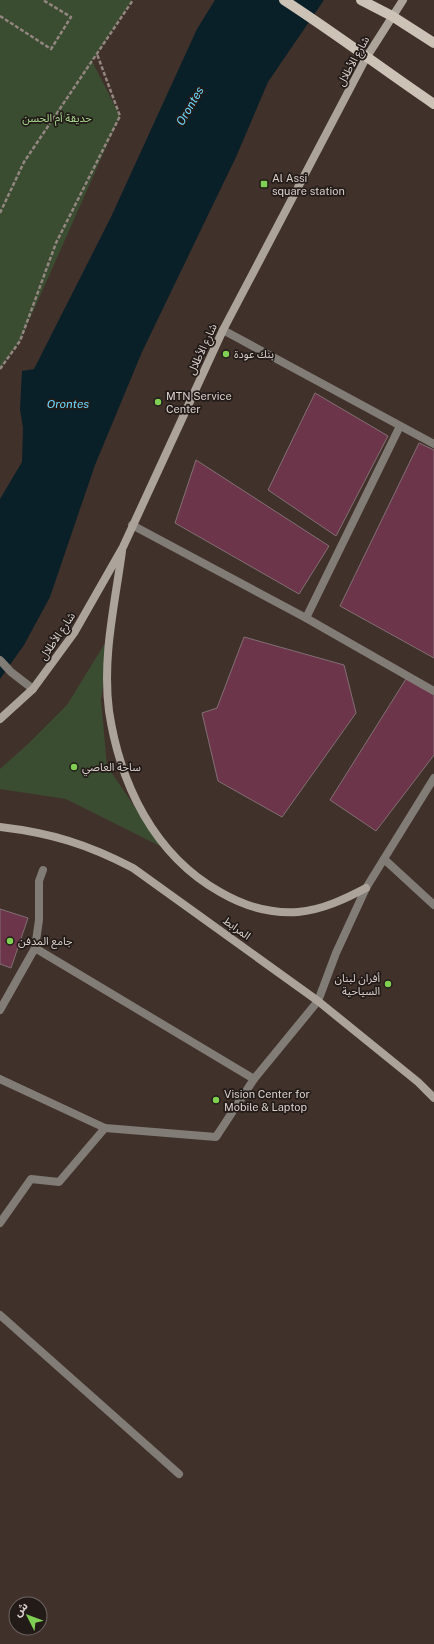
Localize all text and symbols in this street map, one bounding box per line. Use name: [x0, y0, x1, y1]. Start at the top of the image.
street label: شارع الأطلال: [334, 34, 373, 89]
water label: Orontes: [173, 84, 207, 128]
park label: حديقة أم الحسن: [22, 112, 92, 126]
place label: Al Assi square station: [272, 172, 345, 197]
marker: Al Assi square station: [259, 179, 269, 189]
street label: شارع الأطلال: [185, 321, 221, 377]
place label: بنك عودة: [234, 348, 274, 361]
marker: بنك عودة: [221, 349, 231, 359]
place label: MTN Service Center: [166, 390, 232, 415]
water label: Orontes: [47, 397, 89, 411]
marker: MTN Service Center: [153, 397, 163, 407]
street label: شارع الأطلال: [37, 610, 79, 663]
place label: ساحة العاصي: [82, 761, 141, 777]
marker: ساحة العاصي: [69, 762, 79, 772]
street label: المرابط: [220, 914, 253, 943]
place label: جامع المدفن: [18, 935, 73, 949]
marker: جامع المدفن: [5, 936, 15, 946]
place label: أفران لبنان السياحية: [334, 972, 380, 998]
marker: أفران لبنان السياحية: [383, 979, 393, 989]
place label: Vision Center for Mobile & Laptop: [224, 1088, 310, 1113]
marker: Vision Center for Mobile & Laptop: [211, 1095, 221, 1105]
north arrow: [8, 1596, 48, 1636]
text: ش: [11, 1600, 31, 1620]

